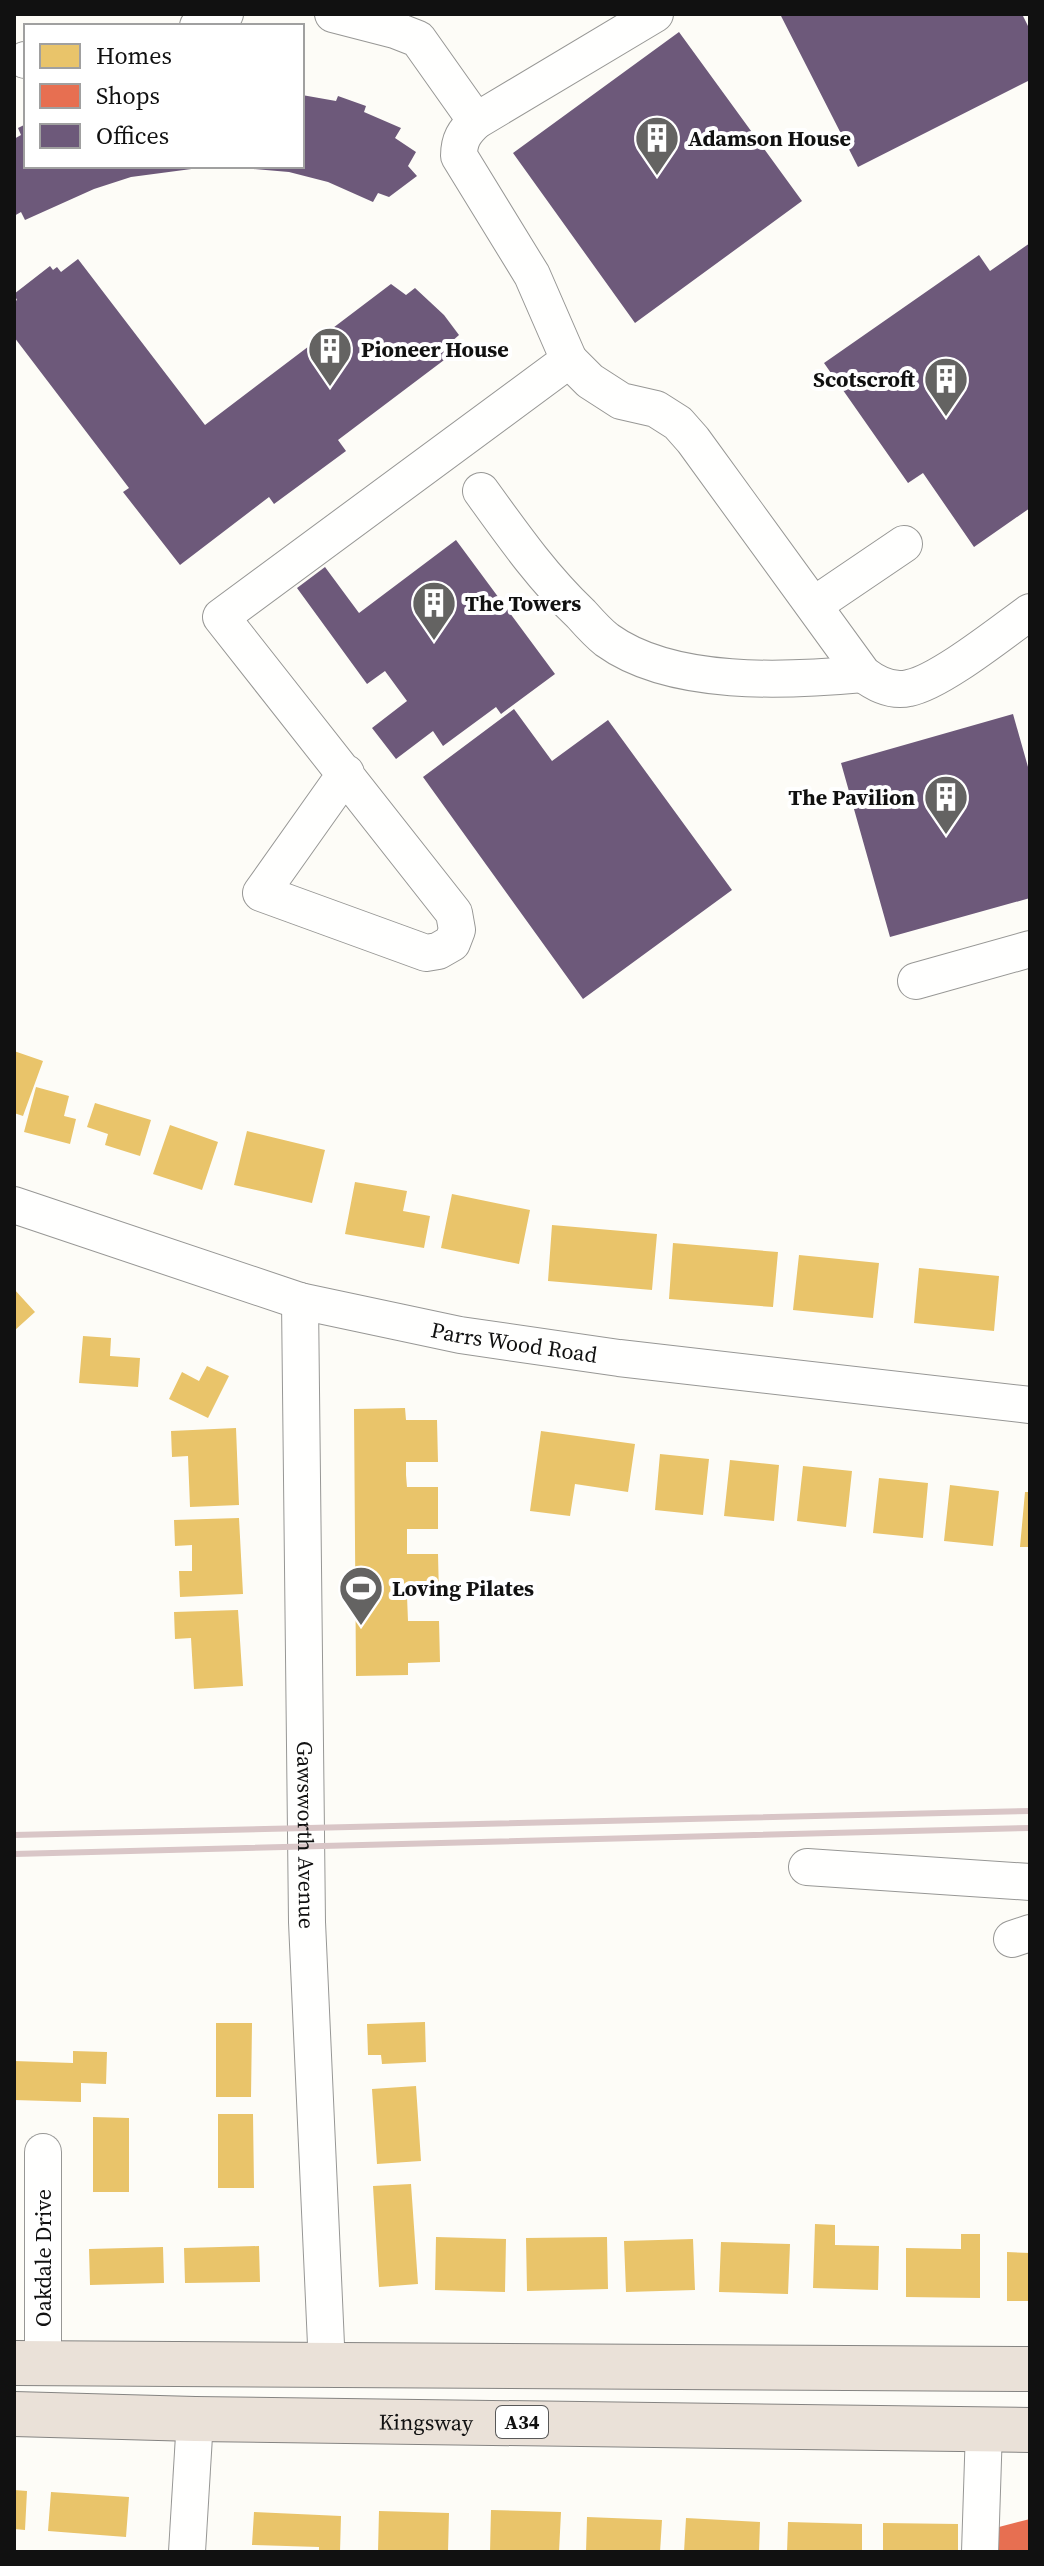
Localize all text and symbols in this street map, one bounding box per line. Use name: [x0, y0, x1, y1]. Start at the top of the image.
legend: [24, 24, 304, 168]
text: Homes: [96, 39, 172, 72]
text: Shops: [96, 79, 160, 112]
building icon: Adamson House: [633, 114, 681, 177]
text: Offices: [96, 119, 169, 152]
place label: Adamson House: [688, 123, 851, 153]
building icon: Pioneer House: [306, 325, 354, 388]
place label: Pioneer House: [361, 334, 509, 364]
building icon: Scotscroft: [922, 355, 970, 418]
place label: Scotscroft: [813, 364, 916, 394]
building icon: The Towers: [410, 579, 458, 642]
place label: The Towers: [465, 588, 581, 618]
building icon: The Pavilion: [922, 773, 970, 836]
place label: The Pavilion: [788, 782, 915, 812]
street label: Parrs Wood Road: [428, 1314, 600, 1370]
sports icon: Loving Pilates: [337, 1564, 385, 1627]
place label: Loving Pilates: [392, 1573, 534, 1603]
street label: Gawsworth Avenue: [290, 1741, 322, 1930]
street label: Oakdale Drive: [28, 2189, 58, 2327]
street label: Kingsway: [379, 2406, 474, 2438]
road number: A34: [496, 2406, 548, 2438]

